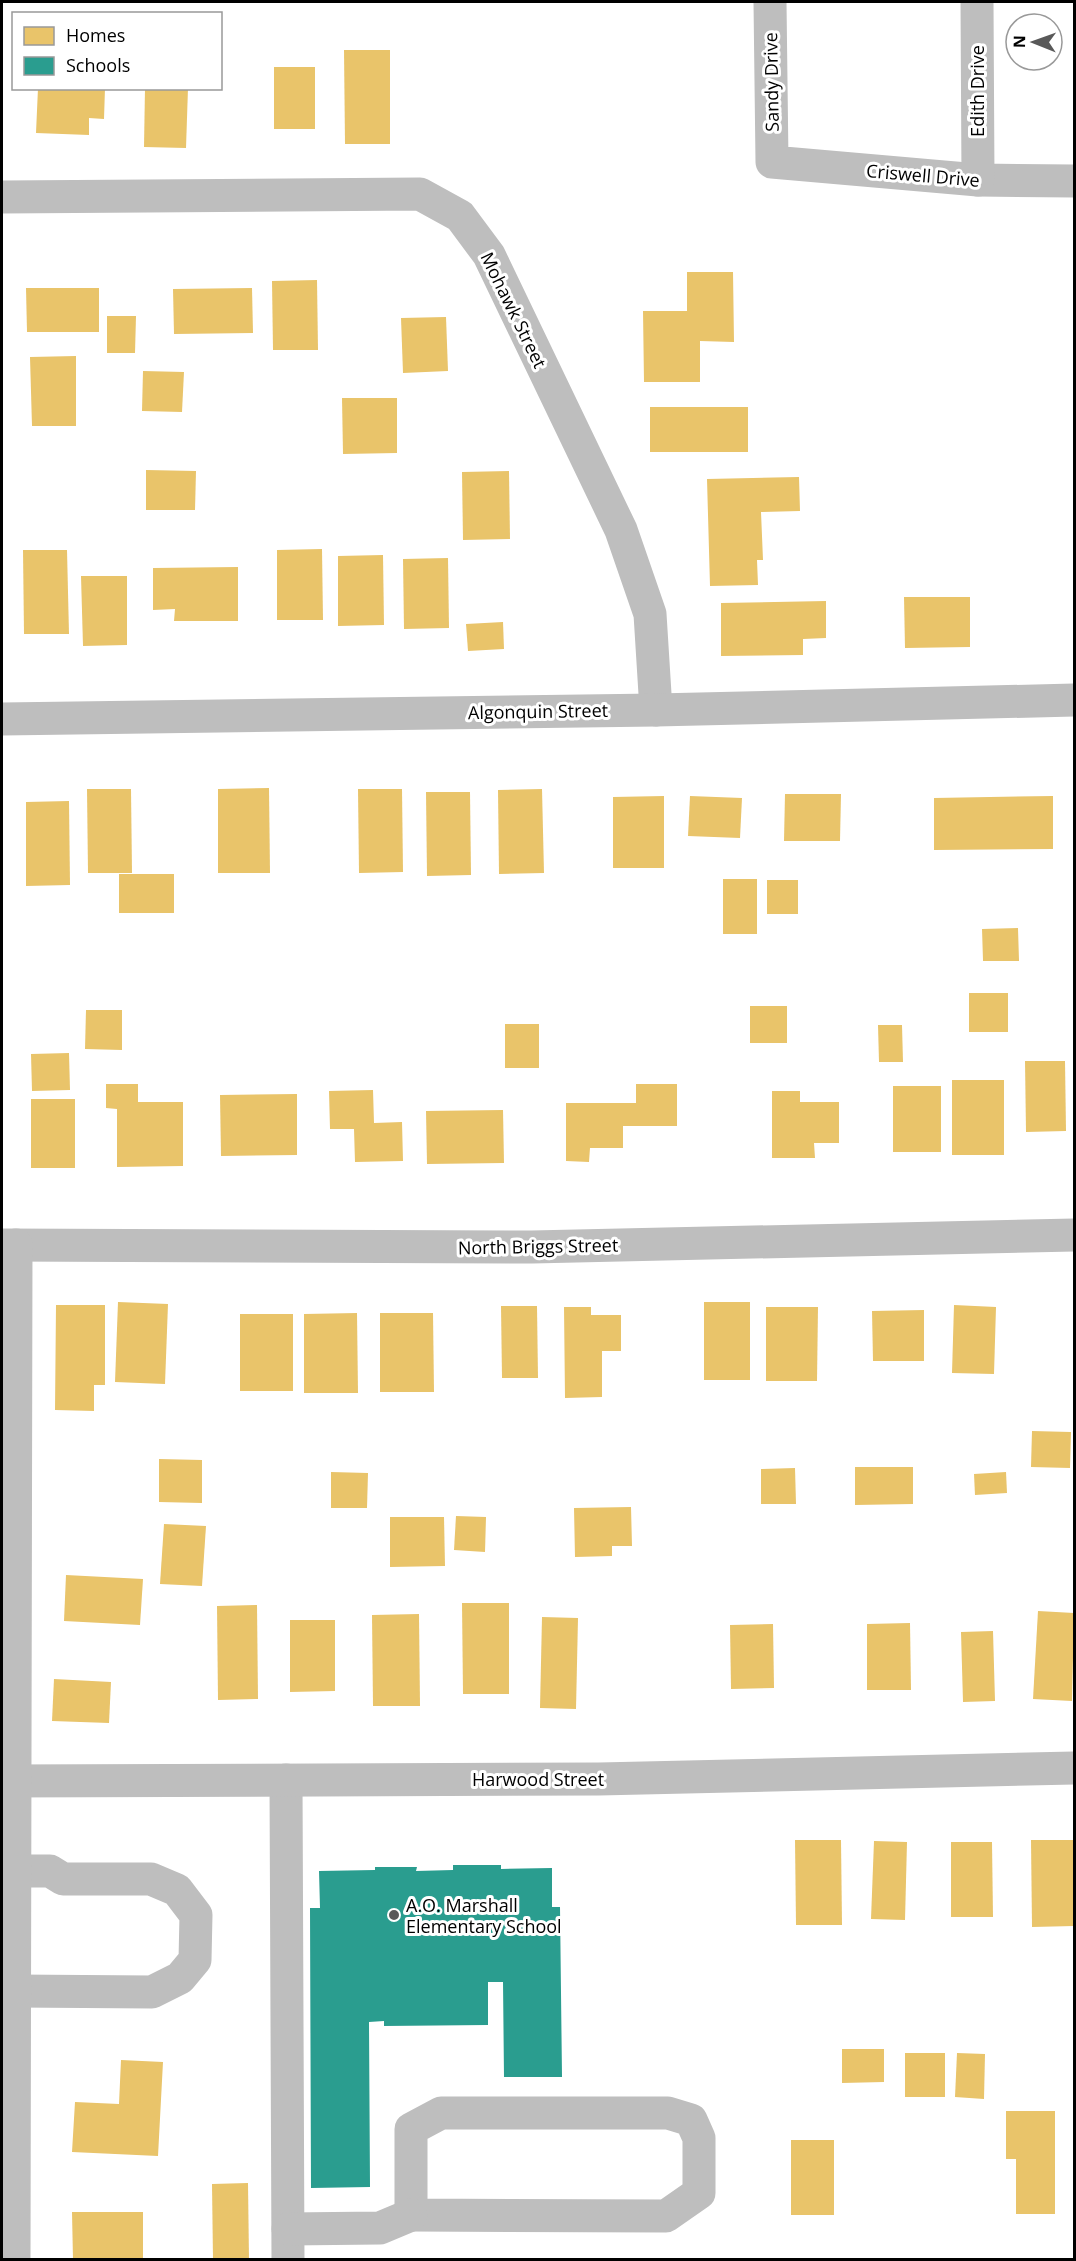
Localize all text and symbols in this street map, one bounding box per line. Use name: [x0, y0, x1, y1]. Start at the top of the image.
legend: [12, 12, 222, 90]
north arrow: [1004, 12, 1064, 72]
text: Homes: [66, 23, 125, 47]
street label: Sandy Drive: [758, 32, 784, 132]
text: N: [1008, 35, 1030, 48]
street label: Edith Drive: [965, 45, 989, 137]
text: Schools: [66, 53, 130, 77]
street label: Criswell Drive: [865, 158, 981, 192]
street label: Mohawk Street: [476, 248, 552, 372]
street label: Algonquin Street: [468, 698, 608, 724]
street label: North Briggs Street: [458, 1233, 618, 1259]
street label: Harwood Street: [472, 1767, 604, 1791]
place label: A.O. Marshall Elementary School: [406, 1893, 562, 1938]
marker: A.O. Marshall Elementary School: [387, 1908, 401, 1922]

